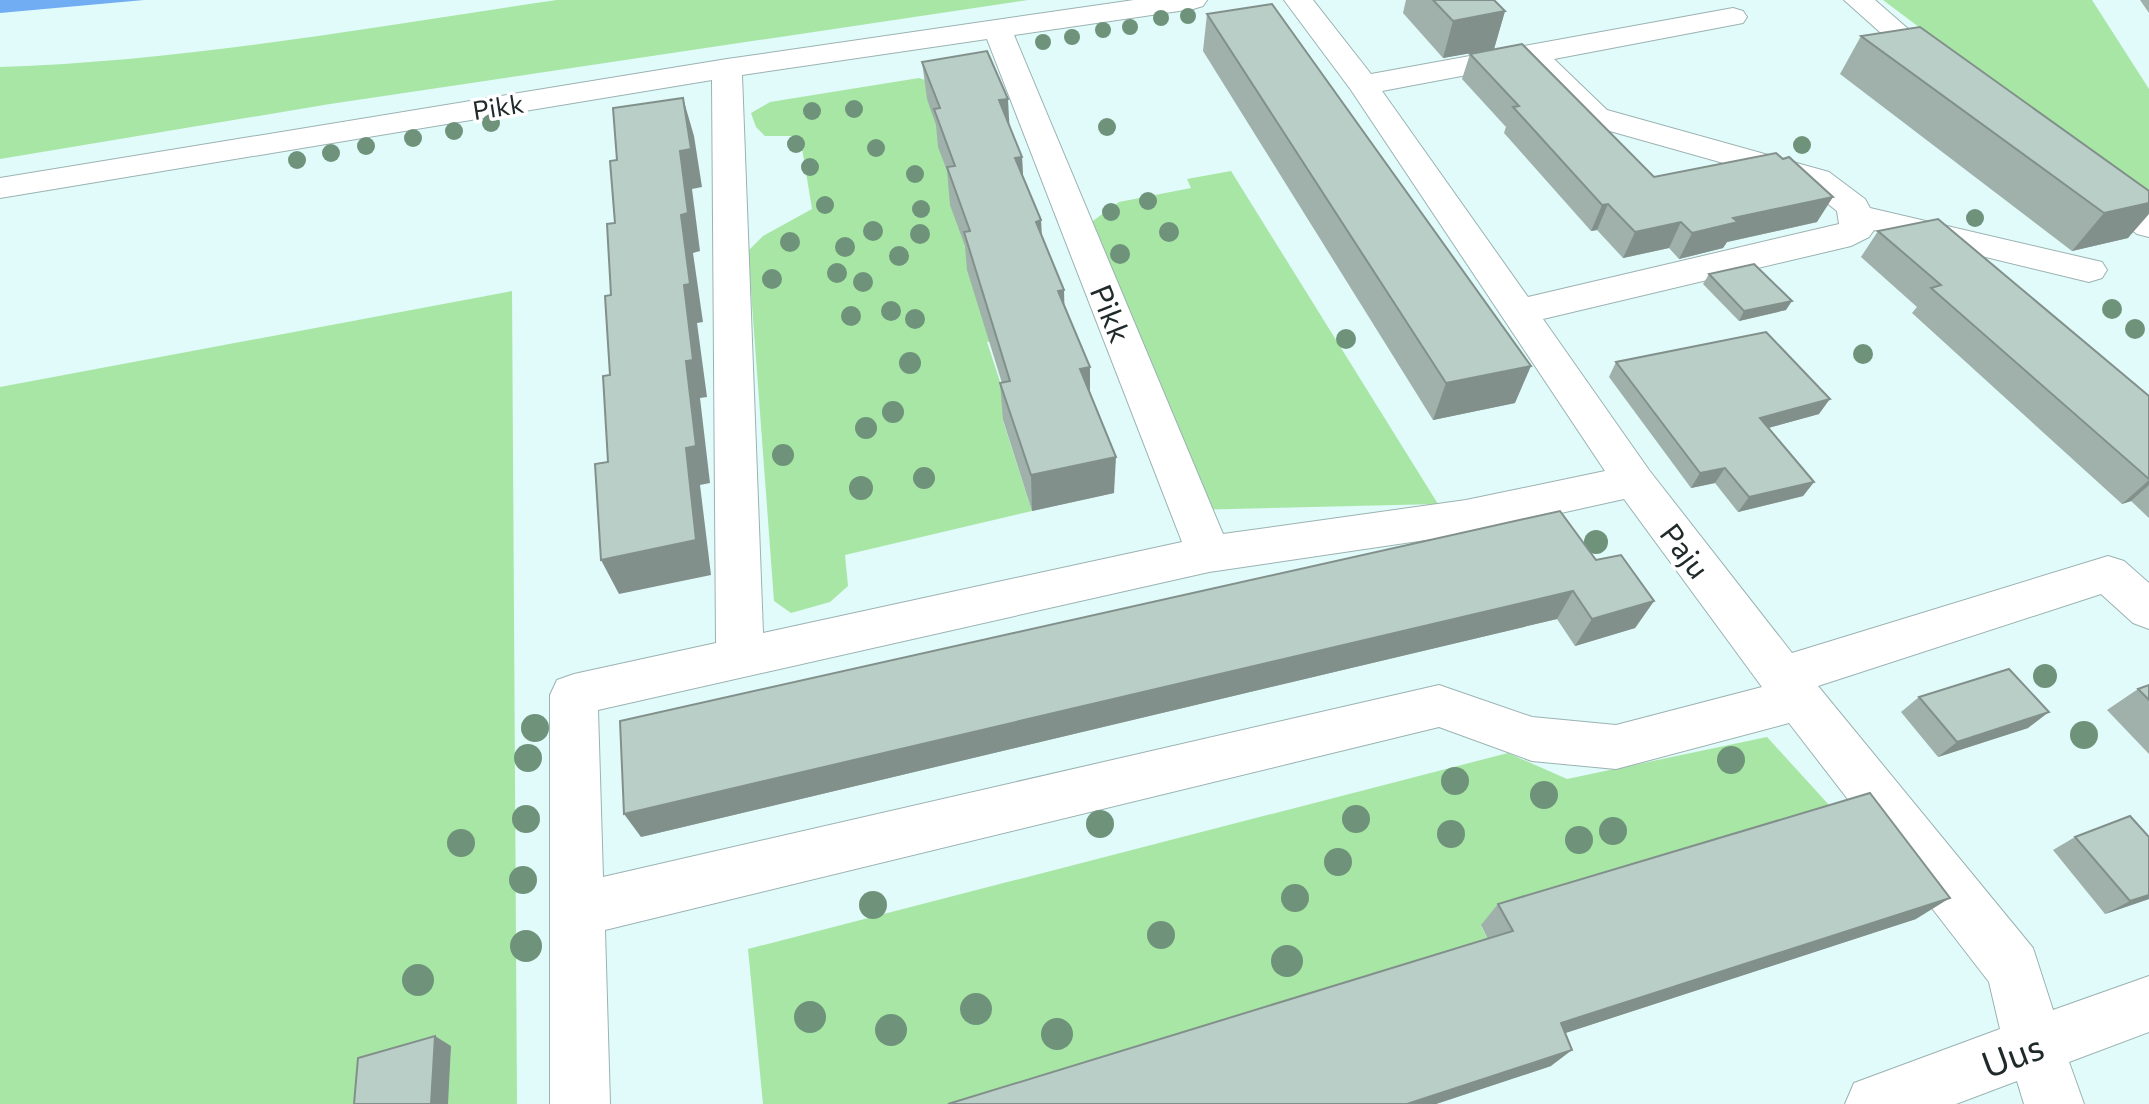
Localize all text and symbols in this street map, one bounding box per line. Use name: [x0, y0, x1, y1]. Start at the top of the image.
street label: Pikk: [470, 87, 526, 125]
street label: Pikk: [1084, 279, 1140, 347]
street label: Paju: [1653, 515, 1719, 585]
street label: Uus: [1975, 1023, 2049, 1085]

